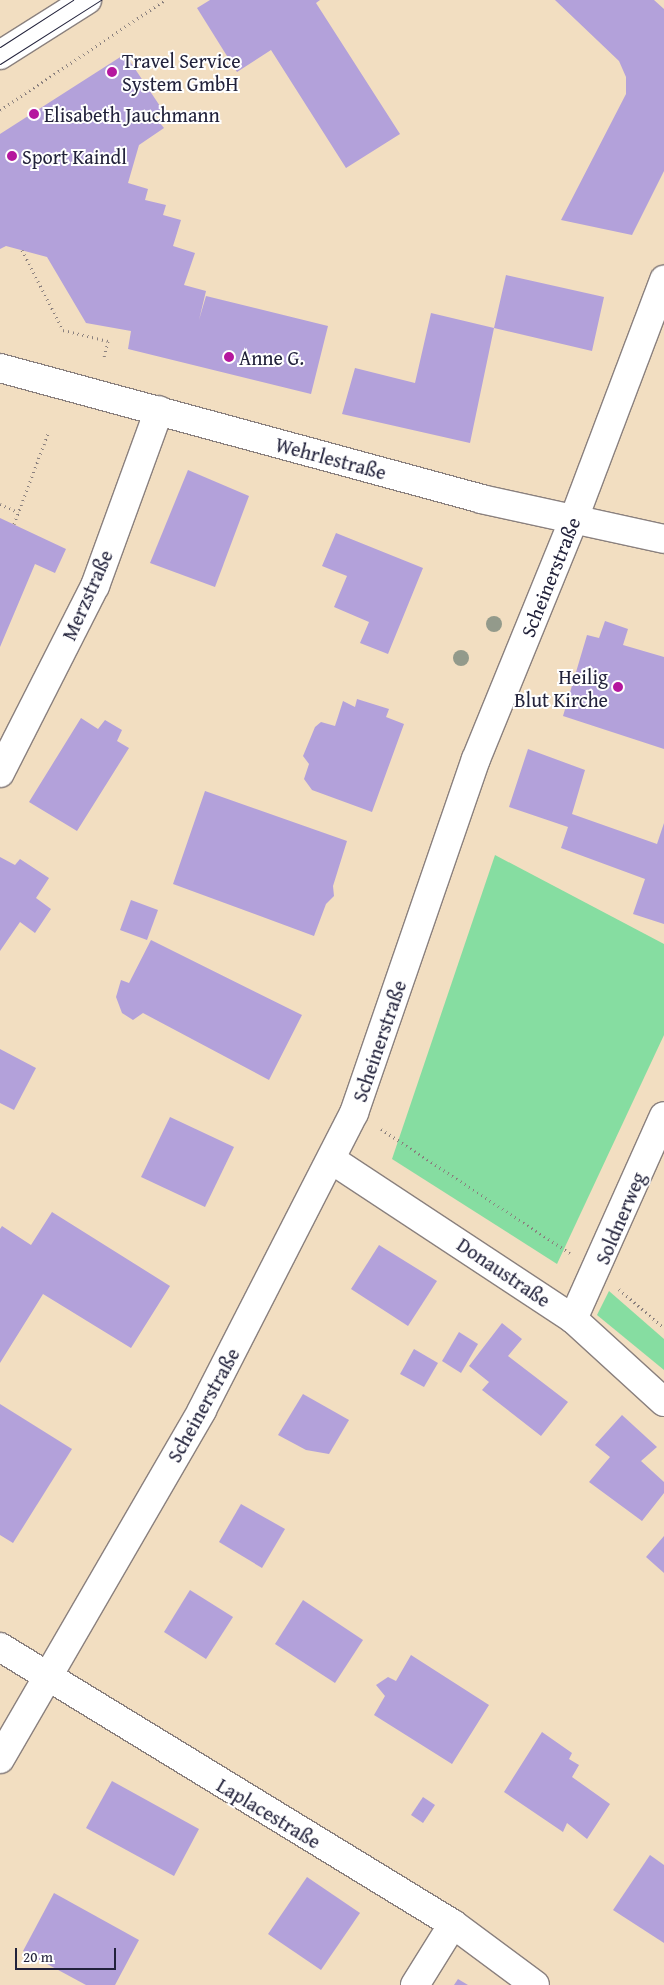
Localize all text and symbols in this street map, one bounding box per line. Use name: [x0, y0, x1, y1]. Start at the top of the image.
place label: Travel Service System GmbH: [122, 49, 241, 96]
marker: Travel Service System GmbH: [106, 66, 118, 78]
place label: Elisabeth Jauchmann: [44, 102, 220, 126]
marker: Elisabeth Jauchmann: [28, 108, 40, 120]
place label: Sport Kaindl: [22, 144, 127, 168]
marker: Sport Kaindl: [6, 150, 18, 162]
place label: Anne G.: [239, 345, 304, 369]
marker: Anne G.: [223, 351, 235, 363]
street label: Wehrlestraße: [273, 432, 389, 484]
street label: Scheinerstraße: [515, 514, 585, 640]
street label: Merzstraße: [56, 546, 118, 644]
place label: Heilig Blut Kirche: [514, 664, 608, 711]
marker: Heilig Blut Kirche: [612, 681, 624, 693]
street label: Scheinerstraße: [347, 977, 411, 1105]
street label: Soldnerweg: [590, 1168, 650, 1268]
street label: Donaustraße: [453, 1232, 555, 1312]
street label: Scheinerstraße: [162, 1344, 244, 1466]
street label: Laplacestraße: [213, 1773, 325, 1853]
scale bar: [18, 1938, 119, 1970]
text: 20 m: [23, 1946, 53, 1967]

